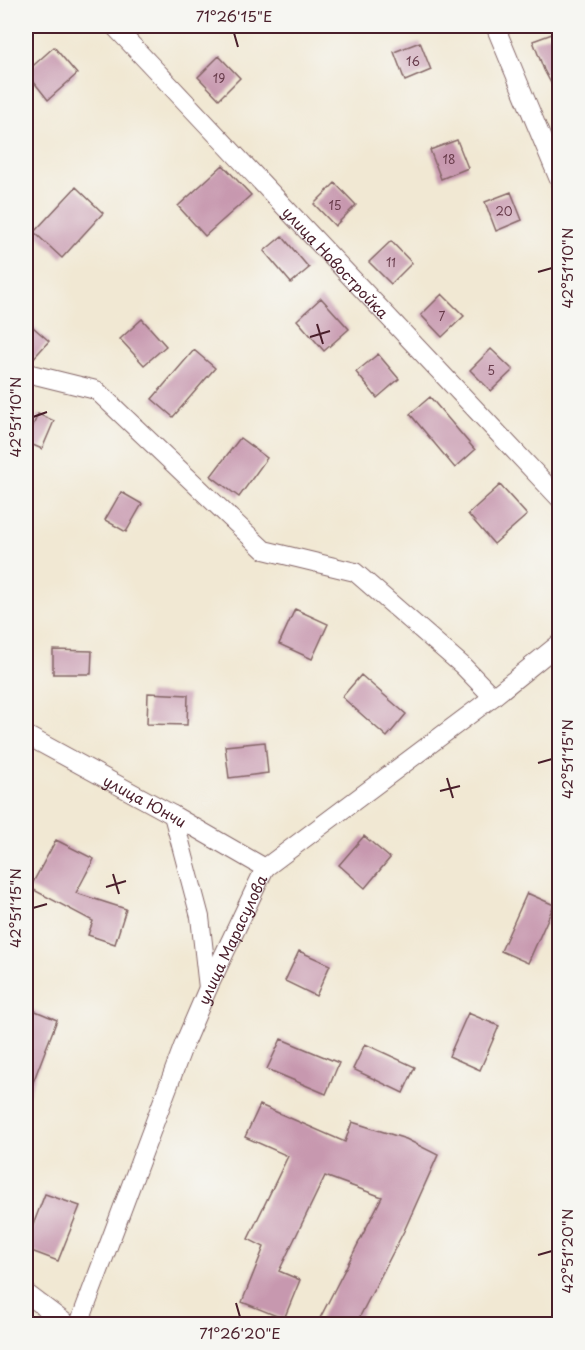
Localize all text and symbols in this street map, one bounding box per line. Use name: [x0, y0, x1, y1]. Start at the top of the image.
text: 71°26'15"E: [196, 4, 272, 27]
house number: 16: [406, 52, 420, 70]
house number: 19: [213, 69, 225, 87]
house number: 18: [443, 150, 455, 168]
house number: 15: [328, 196, 342, 214]
street label: улица Новостройка: [278, 201, 395, 323]
house number: 20: [495, 202, 513, 220]
text: 42°51'10"N: [555, 227, 578, 309]
house number: 11: [386, 253, 396, 271]
house number: 7: [439, 307, 446, 325]
house number: 5: [487, 361, 495, 379]
text: 42°51'10"N: [3, 376, 26, 458]
text: 42°51'15"N: [555, 719, 578, 799]
street label: улица Юнчи: [100, 768, 191, 832]
text: 42°51'15"N: [3, 868, 26, 948]
street label: улица Марасулова: [191, 870, 272, 1008]
text: 42°51'20"N: [555, 1209, 578, 1293]
text: 71°26'20"E: [199, 1321, 281, 1344]

